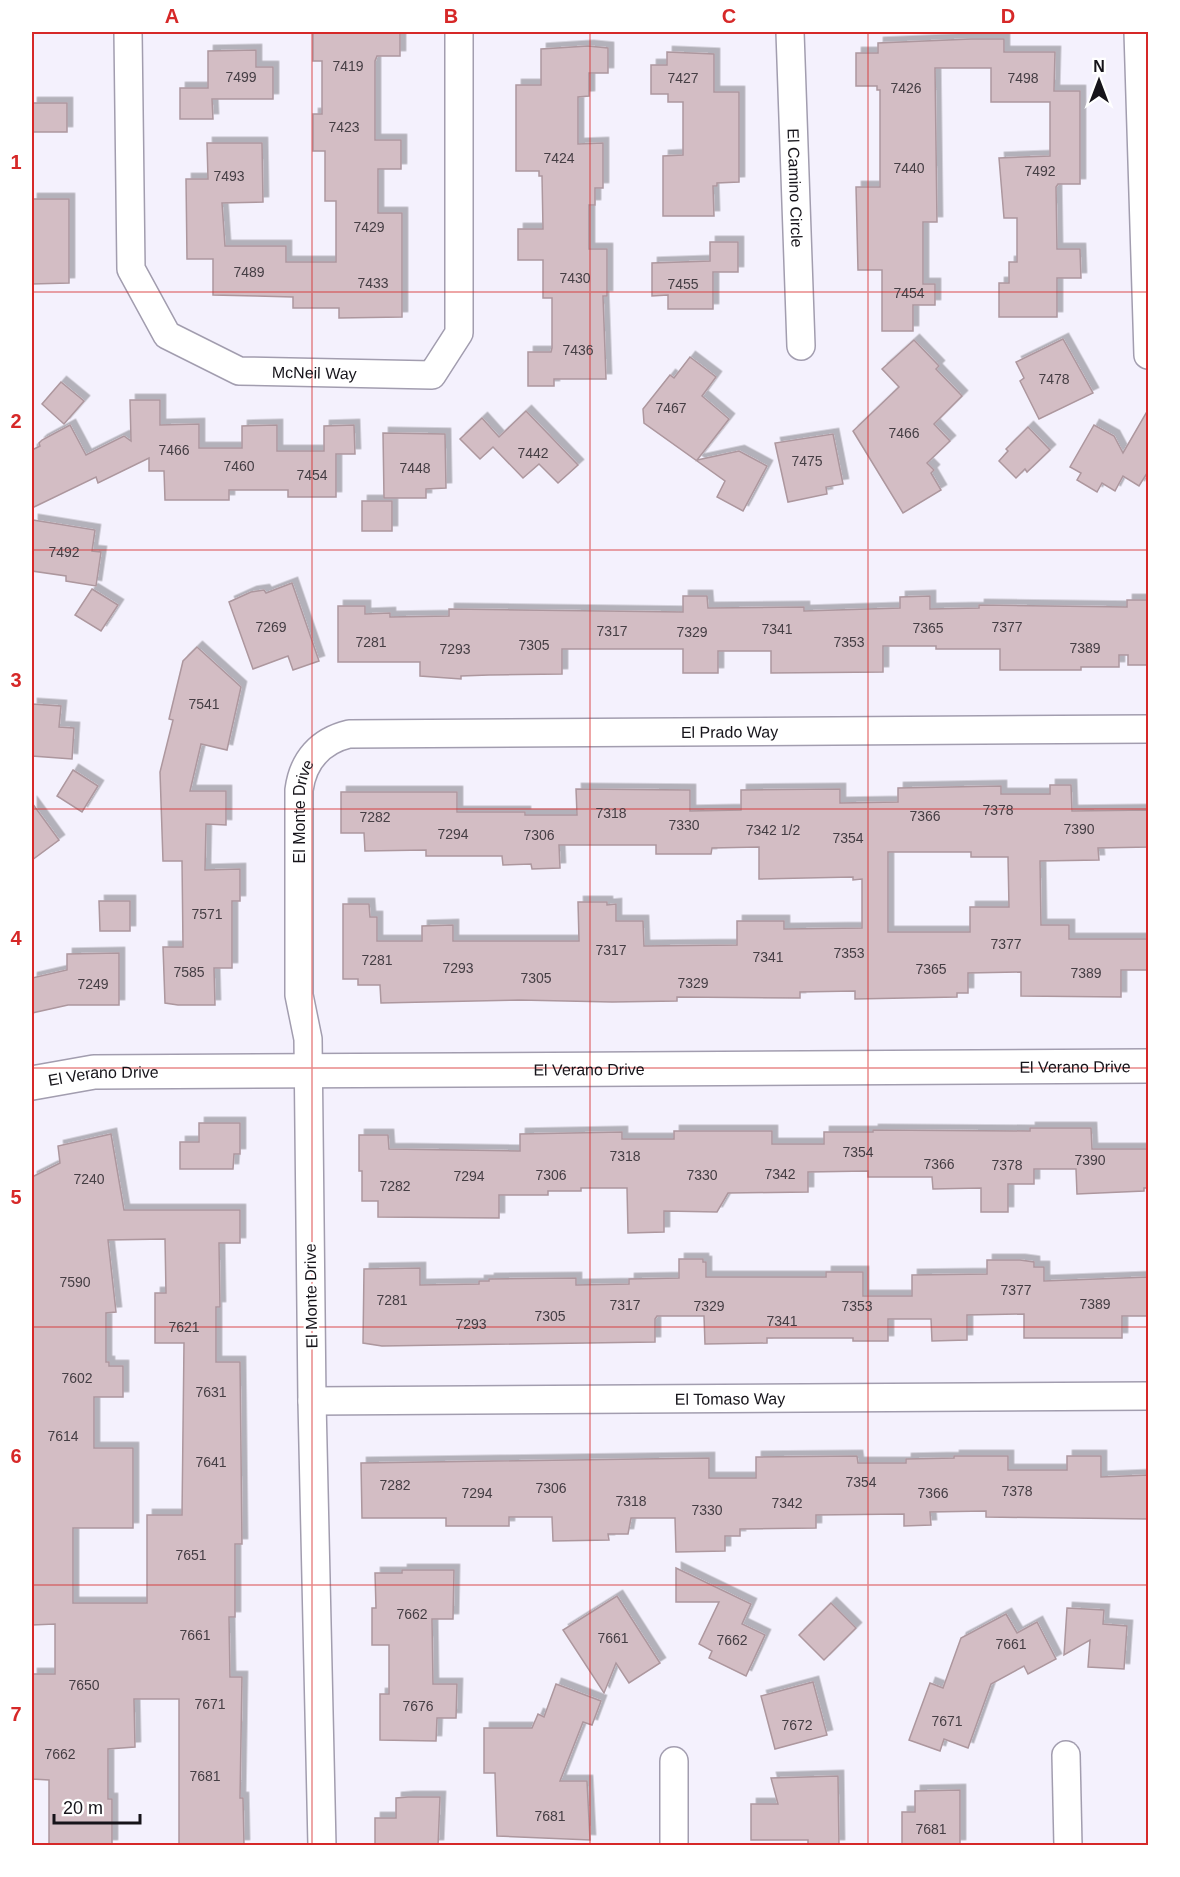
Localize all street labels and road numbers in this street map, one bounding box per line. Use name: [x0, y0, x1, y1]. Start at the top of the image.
street label: El Camino Circle: [785, 128, 806, 248]
street label: McNeil Way: [272, 363, 357, 382]
street label: El Prado Way: [681, 723, 778, 740]
street label: El Monte Drive: [291, 756, 317, 864]
street label: El Verano Drive: [1019, 1058, 1131, 1075]
street label: El Verano Drive: [533, 1060, 645, 1078]
street label: El Verano Drive: [47, 1063, 159, 1089]
street label: El Monte Drive: [302, 1243, 320, 1349]
street label: El Tomaso Way: [675, 1390, 785, 1407]

